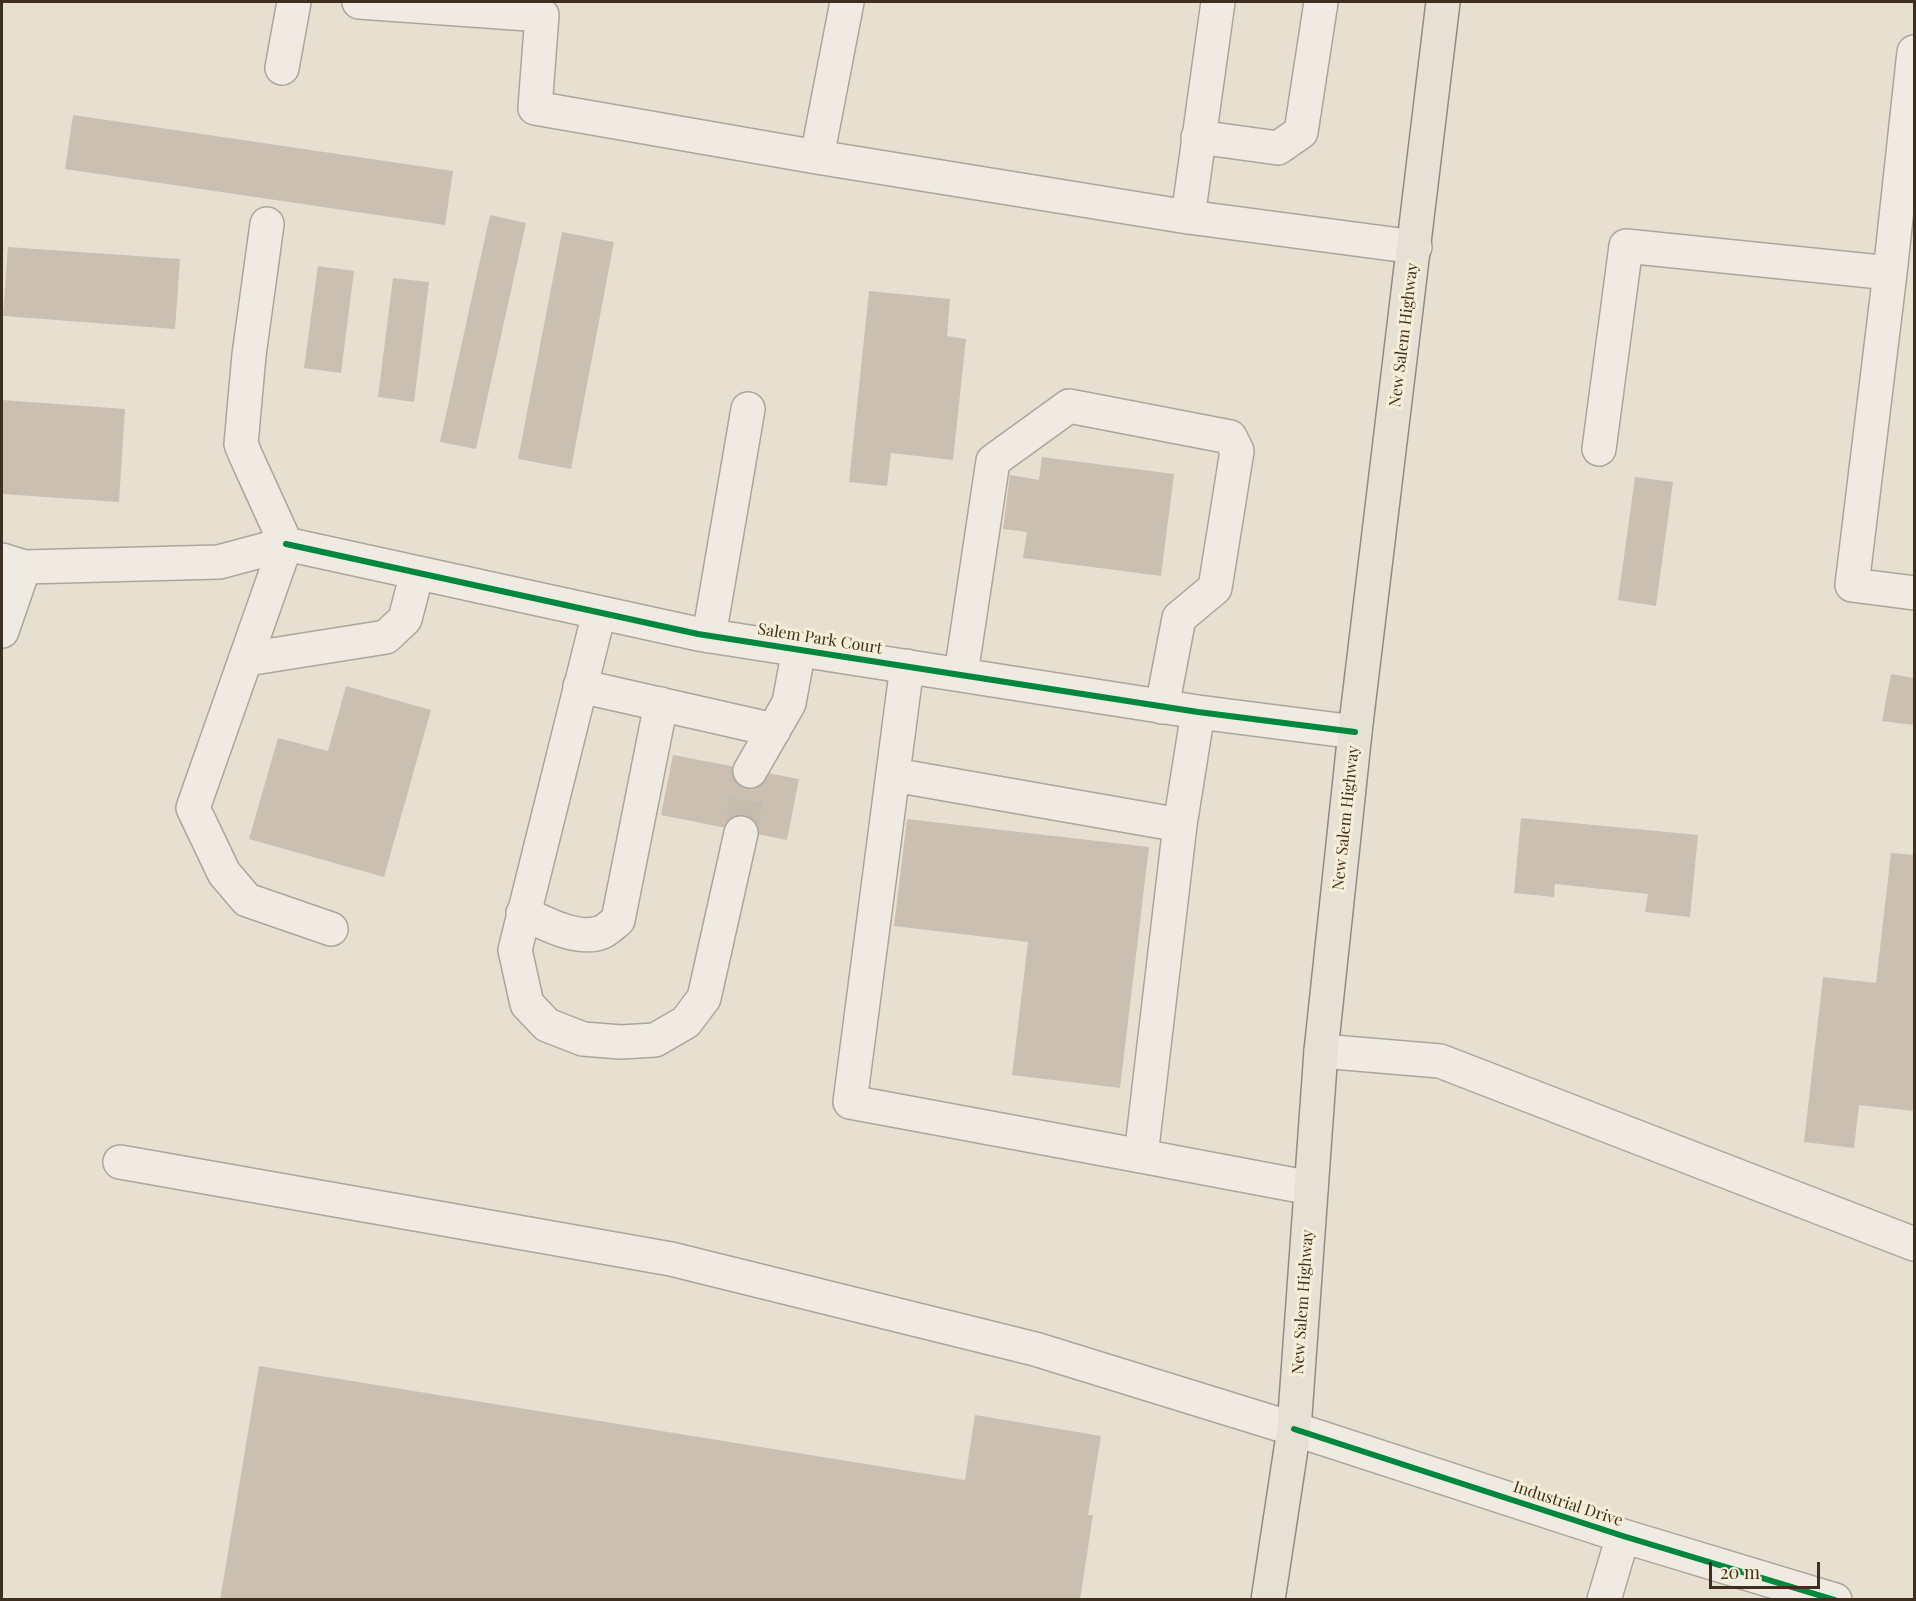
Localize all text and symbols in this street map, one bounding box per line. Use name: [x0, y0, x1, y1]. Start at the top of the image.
street label: New Salem Highway: [1386, 262, 1422, 408]
street label: Salem Park Court: [756, 620, 884, 658]
street label: New Salem Highway: [1329, 745, 1363, 891]
street label: New Salem Highway: [1288, 1229, 1318, 1375]
street label: Industrial Drive: [1511, 1477, 1625, 1531]
scale bar: [1712, 1550, 1823, 1588]
text: 20 m: [1720, 1560, 1760, 1584]

